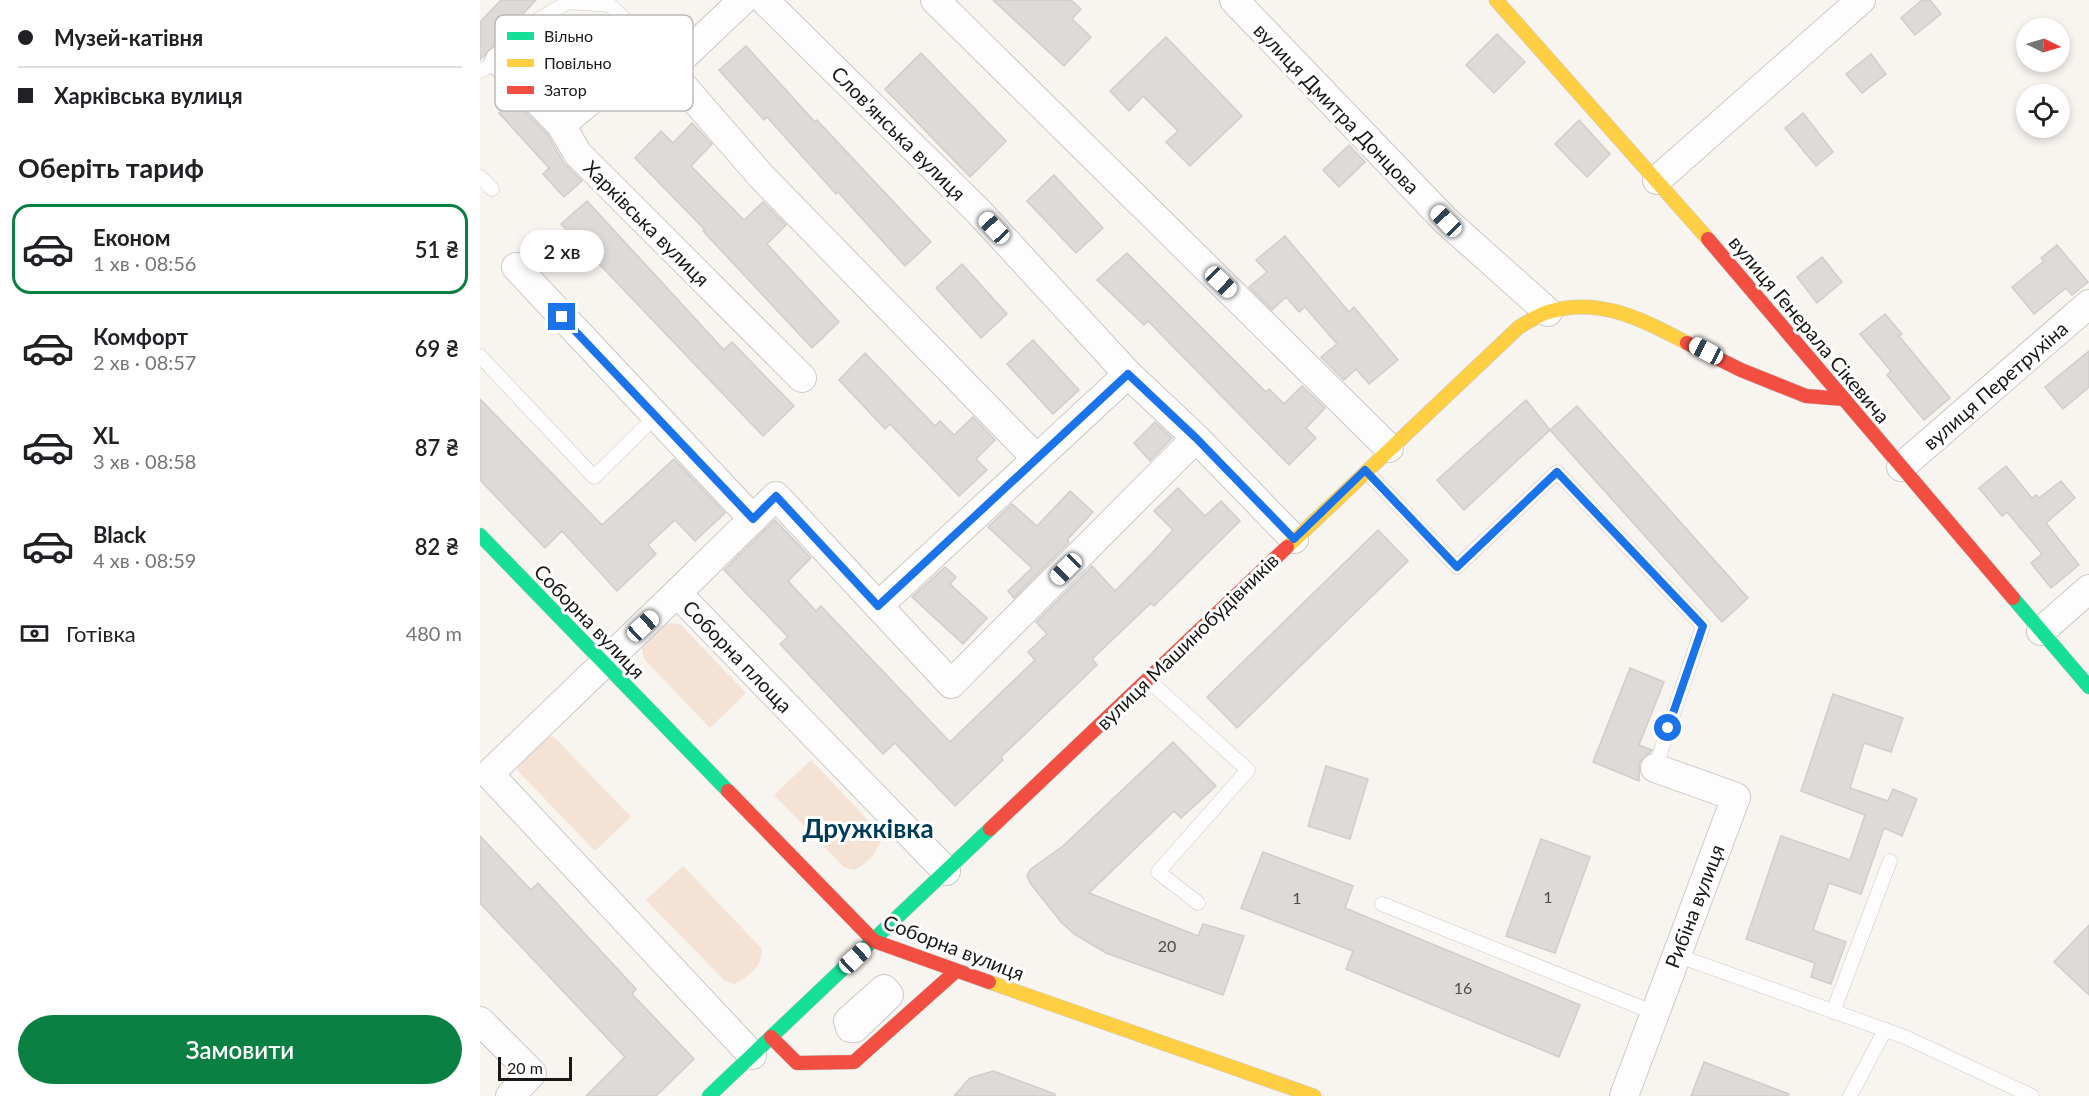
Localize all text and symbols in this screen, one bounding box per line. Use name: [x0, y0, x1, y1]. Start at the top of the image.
legend: [495, 15, 693, 111]
street label: вулиця Дмитра Донцова: [1249, 18, 1425, 198]
north arrow: [2016, 18, 2070, 72]
map controls: [2016, 18, 2070, 138]
text: Музей-катівня: [54, 24, 203, 51]
text: Вільно: [544, 26, 593, 45]
text: Повільно: [544, 53, 611, 72]
street label: Слов'янська вулиця: [827, 61, 971, 205]
text: Затор: [544, 80, 587, 99]
text: Харківська вулиця: [54, 82, 243, 109]
button: locate: [2016, 84, 2070, 138]
text: Оберіть тариф: [18, 151, 204, 184]
street label: Харківська вулиця: [579, 155, 715, 291]
car: [1427, 202, 1465, 240]
car: [975, 209, 1013, 247]
icon: car: [21, 222, 75, 276]
text: Економ: [93, 224, 171, 251]
callout: 2 хв: [520, 230, 604, 272]
street label: вулиця Генерала Сікевича: [1725, 230, 1895, 428]
text: 51 ₴: [415, 236, 459, 263]
text: 2 хв: [544, 239, 580, 263]
text: 1 хв · 08:56: [93, 251, 196, 275]
car: [1202, 263, 1240, 301]
route end: [548, 303, 575, 330]
street label: вулиця Перетрухіна: [1918, 316, 2072, 454]
icon: car: [21, 321, 75, 375]
text: Комфорт: [93, 323, 188, 350]
text: 69 ₴: [415, 335, 459, 362]
car: [1686, 335, 1726, 367]
text: 2 хв · 08:57: [93, 350, 196, 374]
icon: car: [21, 420, 75, 474]
text: XL: [93, 422, 119, 449]
text: 87 ₴: [415, 434, 459, 461]
text: 3 хв · 08:58: [93, 449, 196, 473]
icon: car: [21, 519, 75, 573]
text: Black: [93, 521, 146, 548]
text: 82 ₴: [415, 533, 459, 560]
text: 4 хв · 08:59: [93, 548, 196, 572]
street label: вулиця Машинобудівників: [1091, 548, 1283, 734]
car: [1047, 550, 1085, 588]
street label: Соборна вулиця: [530, 559, 650, 683]
street label: Соборна площа: [678, 595, 798, 717]
car: [624, 607, 662, 645]
icon: cash: [18, 617, 51, 650]
text: Готівка: [66, 620, 136, 647]
text: 480 m: [406, 621, 462, 645]
route start: [1654, 714, 1681, 741]
district label: Дружківка: [802, 812, 934, 844]
street label: Рибіна вулиця: [1659, 841, 1729, 971]
house number: 1: [1543, 887, 1553, 906]
house number: 1: [1292, 888, 1302, 907]
street label: Соборна вулиця: [880, 909, 1028, 985]
house number: 20: [1158, 936, 1176, 955]
car: [836, 939, 874, 977]
house number: 16: [1454, 978, 1472, 997]
button: Замовити: [18, 1015, 462, 1084]
scale bar: [498, 1054, 572, 1082]
text: 20 m: [507, 1058, 543, 1077]

